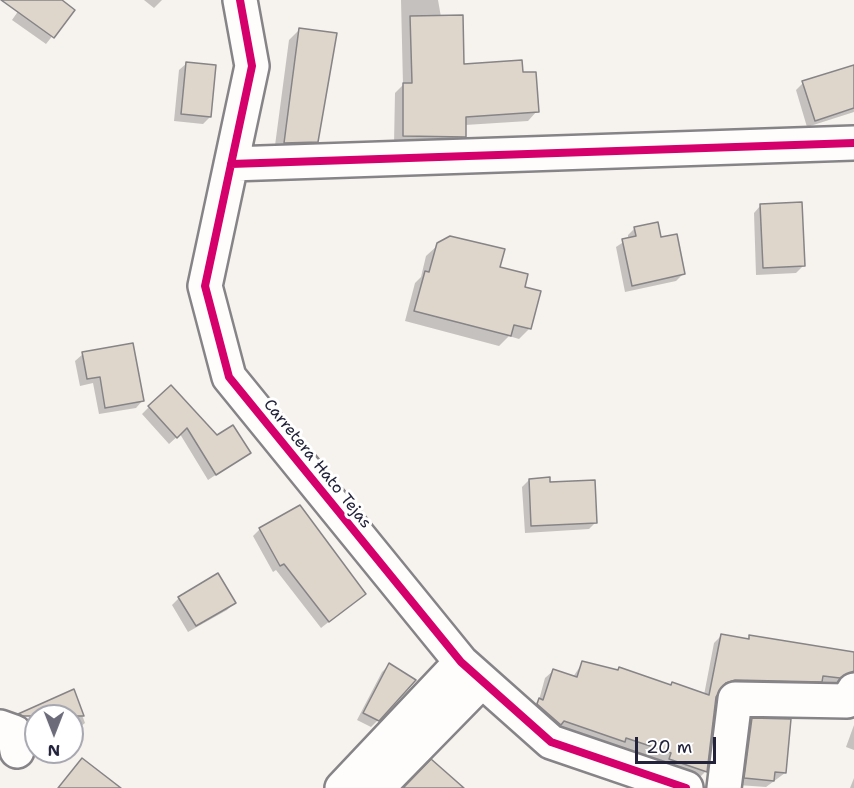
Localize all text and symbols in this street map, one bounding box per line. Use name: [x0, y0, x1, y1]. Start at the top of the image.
street label: Carretera Hato Tejas: [259, 395, 375, 533]
north arrow: [24, 704, 84, 764]
scale bar: [638, 725, 719, 763]
text: 20 m: [646, 735, 692, 759]
text: N: [48, 740, 60, 761]

